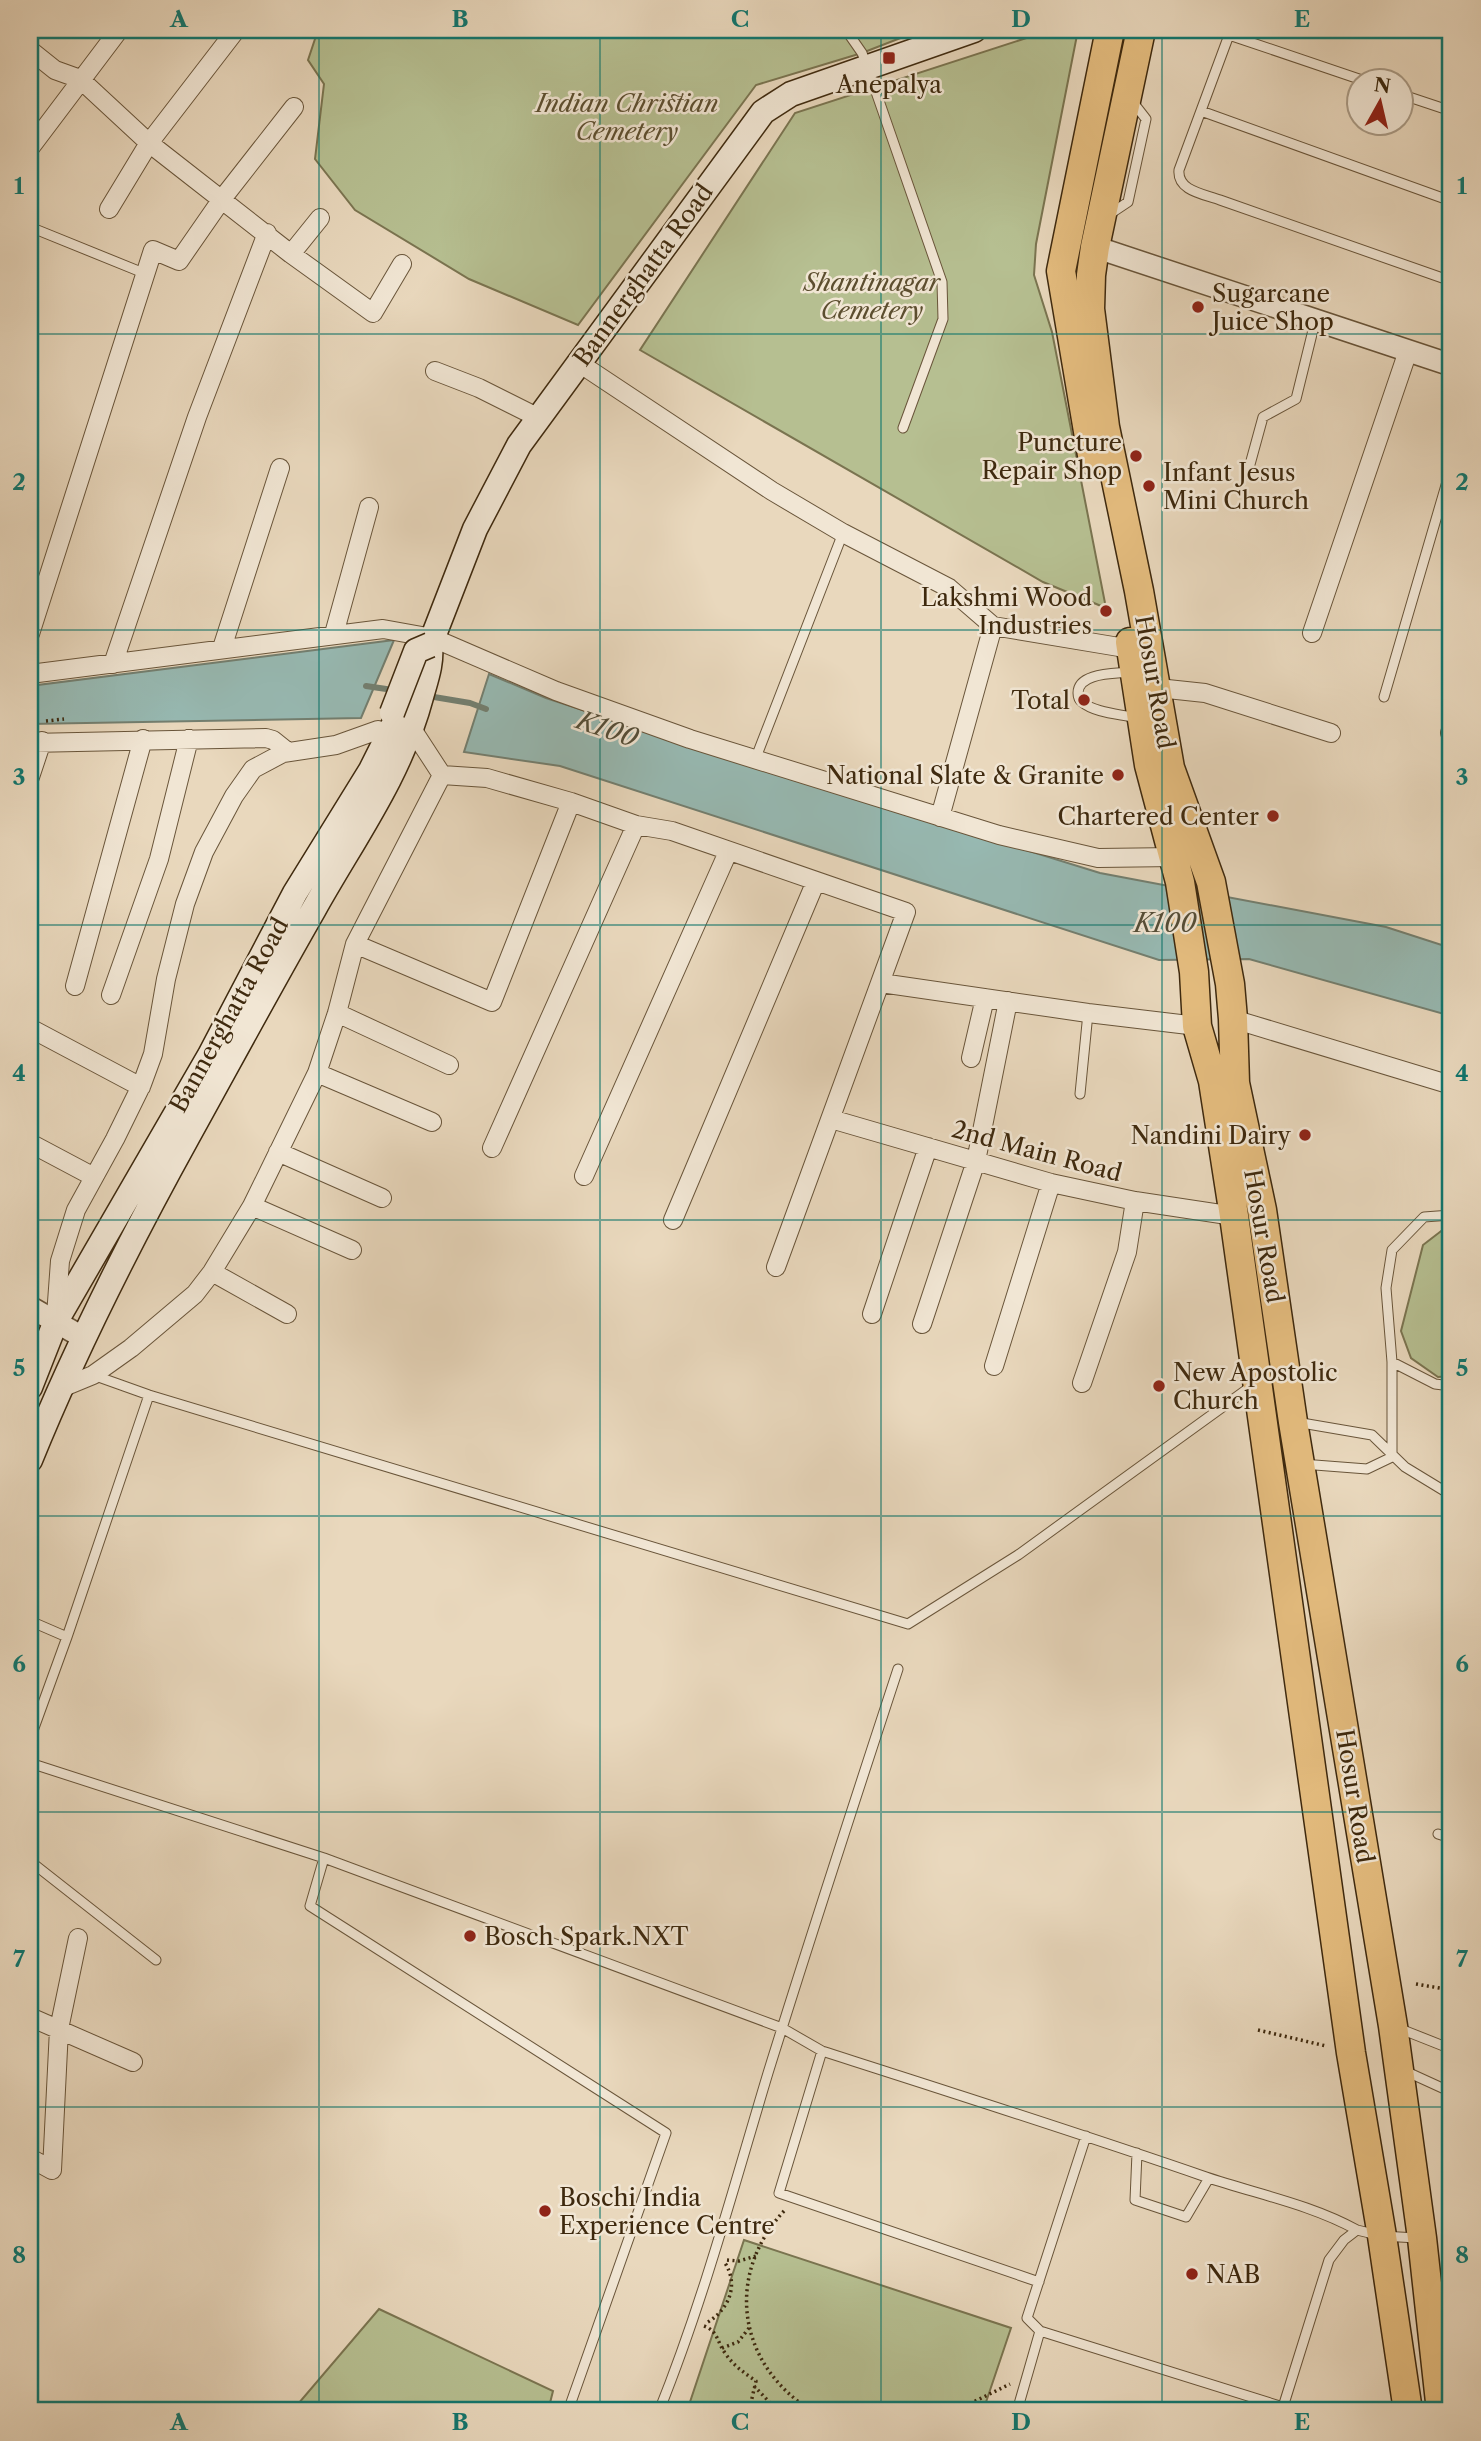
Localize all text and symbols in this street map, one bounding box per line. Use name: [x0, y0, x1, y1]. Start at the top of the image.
text: A: [169, 5, 189, 33]
text: B: [451, 5, 469, 33]
text: C: [731, 5, 749, 33]
text: D: [1011, 5, 1031, 33]
text: E: [1294, 5, 1310, 33]
marker: Anepalya: [881, 50, 897, 66]
north arrow: [1344, 66, 1414, 136]
place label: Anepalya: [835, 70, 942, 99]
text: N: [1373, 73, 1392, 98]
park label: Indian Christian Cemetery: [534, 89, 718, 146]
text: 1: [14, 172, 25, 200]
text: 1: [1457, 172, 1468, 200]
street label: Bannerghatta Road: [567, 178, 719, 372]
park label: Shantinagar Cemetery: [802, 268, 942, 325]
place label: Sugarcane Juice Shop: [1208, 279, 1334, 336]
marker: Sugarcane Juice Shop: [1190, 299, 1206, 315]
place label: Puncture Repair Shop: [981, 428, 1122, 485]
marker: Puncture Repair Shop: [1128, 448, 1144, 464]
place label: Infant Jesus Mini Church: [1163, 458, 1309, 515]
text: 2: [12, 468, 26, 496]
text: 2: [1455, 468, 1469, 496]
marker: Infant Jesus Mini Church: [1141, 478, 1157, 494]
place label: Lakshmi Wood Industries: [921, 583, 1092, 640]
marker: Lakshmi Wood Industries: [1098, 603, 1114, 619]
street label: Hosur Road: [1129, 613, 1181, 752]
place label: Total: [1011, 686, 1070, 715]
marker: Total: [1076, 692, 1092, 708]
water label: K100: [571, 703, 642, 754]
place label: National Slate & Granite: [826, 761, 1104, 790]
text: 3: [13, 763, 26, 791]
text: 3: [1456, 763, 1469, 791]
marker: National Slate & Granite: [1110, 767, 1126, 783]
place label: Chartered Center: [1058, 802, 1259, 831]
marker: Chartered Center: [1265, 808, 1281, 824]
water label: K100: [1132, 907, 1197, 939]
street label: Bannerghatta Road: [163, 912, 295, 1118]
text: 4: [12, 1059, 26, 1087]
text: 4: [1455, 1059, 1469, 1087]
street label: 2nd Main Road: [949, 1114, 1125, 1188]
place label: Nandini Dairy: [1131, 1121, 1292, 1150]
marker: Nandini Dairy: [1297, 1127, 1313, 1143]
street label: Hosur Road: [1238, 1167, 1290, 1306]
text: 5: [13, 1354, 25, 1382]
text: 5: [1456, 1354, 1468, 1382]
place label: New Apostolic Church: [1173, 1358, 1338, 1415]
marker: New Apostolic Church: [1151, 1378, 1167, 1394]
text: 6: [12, 1650, 26, 1678]
text: 6: [1455, 1650, 1469, 1678]
street label: Hosur Road: [1330, 1727, 1380, 1865]
place label: Bosch Spark.NXT: [484, 1922, 689, 1951]
marker: Bosch Spark.NXT: [462, 1928, 478, 1944]
text: 7: [13, 1945, 25, 1973]
text: 7: [1456, 1945, 1468, 1973]
place label: Boschi India Experience Centre: [559, 2183, 775, 2240]
marker: Boschi India Experience Centre: [537, 2203, 553, 2219]
text: 8: [12, 2241, 26, 2269]
text: 8: [1455, 2241, 1469, 2269]
place label: NAB: [1206, 2260, 1260, 2289]
marker: NAB: [1184, 2266, 1200, 2282]
text: A: [169, 2408, 189, 2436]
text: B: [451, 2408, 469, 2436]
text: C: [731, 2408, 749, 2436]
text: D: [1011, 2408, 1031, 2436]
text: E: [1294, 2408, 1310, 2436]

